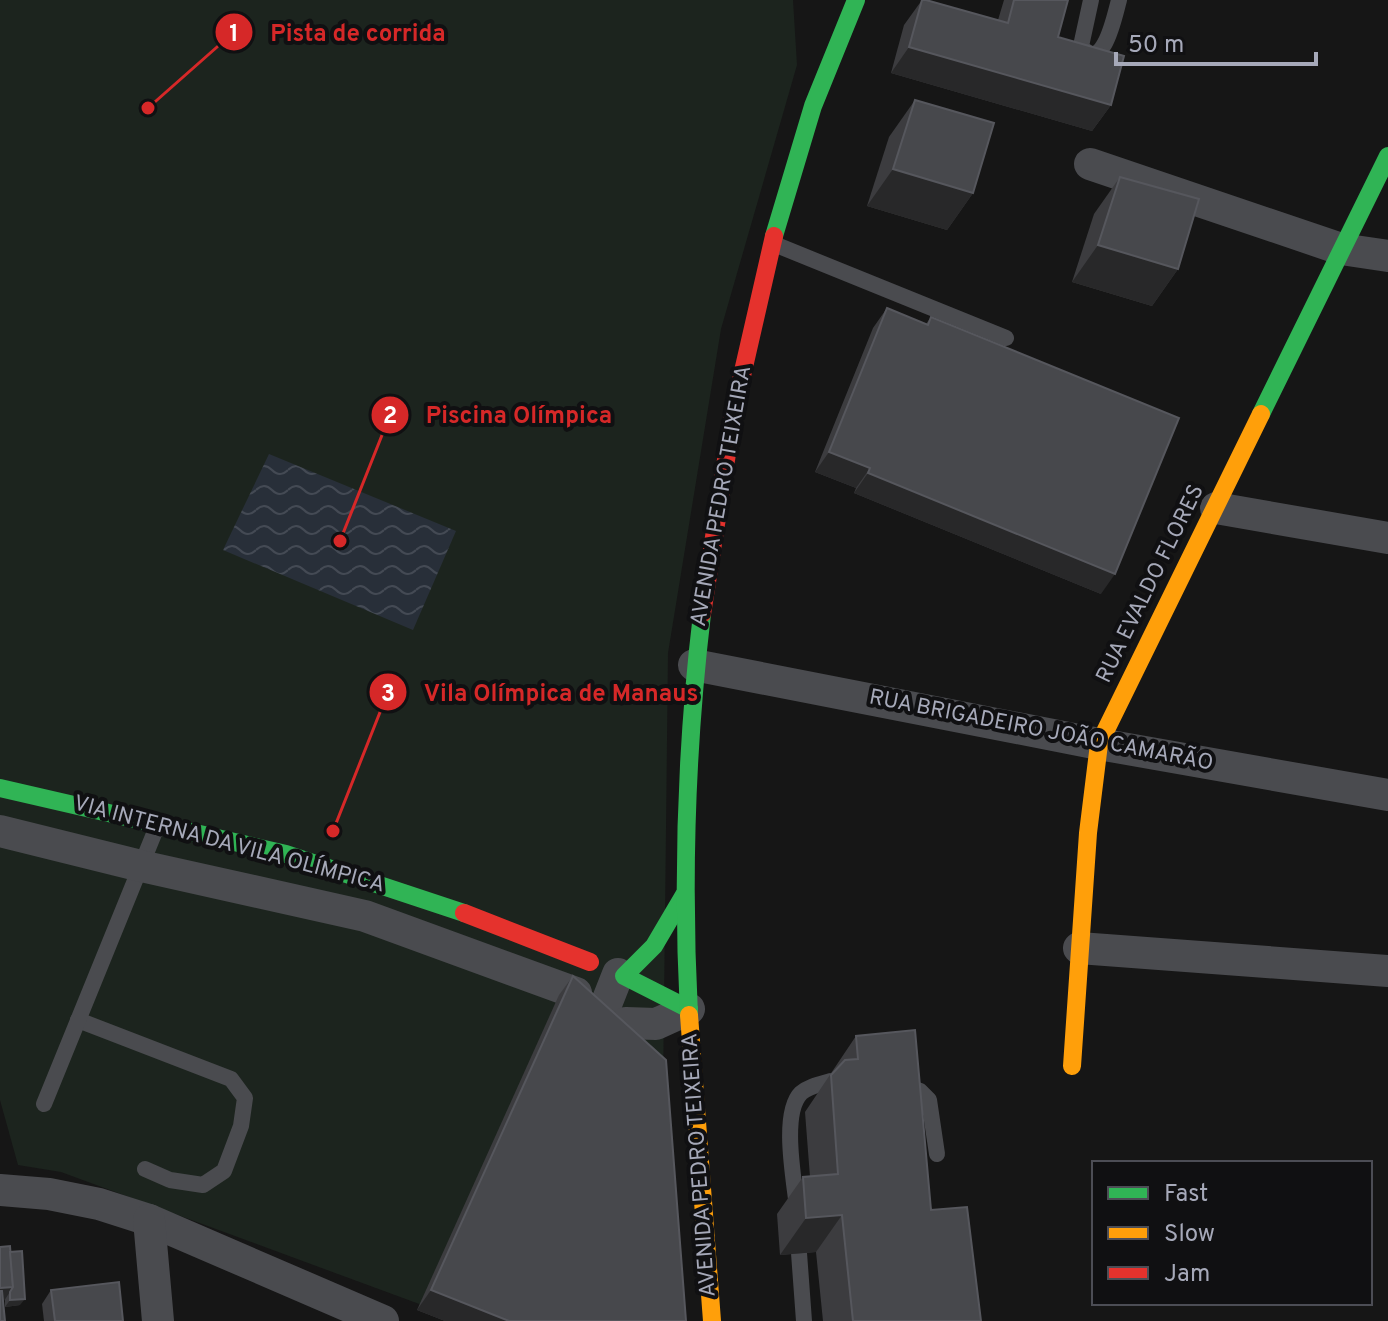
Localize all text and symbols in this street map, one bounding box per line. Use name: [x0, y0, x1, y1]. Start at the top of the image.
callout: Pista de corrida: [214, 8, 462, 56]
scale bar: [1116, 16, 1316, 66]
text: 1: [229, 20, 239, 50]
text: Pista de corrida: [270, 20, 446, 50]
text: 50 m: [1128, 31, 1184, 61]
street label: AVENIDA PEDRO TEIXEIRA: [686, 363, 758, 629]
callout: Piscina Olímpica: [370, 391, 628, 439]
text: 2: [383, 402, 397, 432]
text: Piscina Olímpica: [426, 402, 612, 432]
street label: RUA EVALDO FLORES: [1091, 480, 1211, 688]
callout: Vila Olímpica de Manaus: [368, 668, 714, 716]
text: 3: [381, 680, 395, 710]
text: Vila Olímpica de Manaus: [424, 680, 698, 710]
street label: RUA BRIGADEIRO JOÃO CAMARÃO: [867, 682, 1216, 778]
street label: VIA INTERNA DA VILA OLÍMPICA: [70, 788, 388, 900]
street label: AVENIDA PEDRO TEIXEIRA: [677, 1032, 723, 1298]
legend: [1092, 1161, 1372, 1305]
text: Fast: [1164, 1180, 1208, 1210]
text: Slow: [1164, 1220, 1215, 1250]
text: Jam: [1164, 1260, 1210, 1290]

